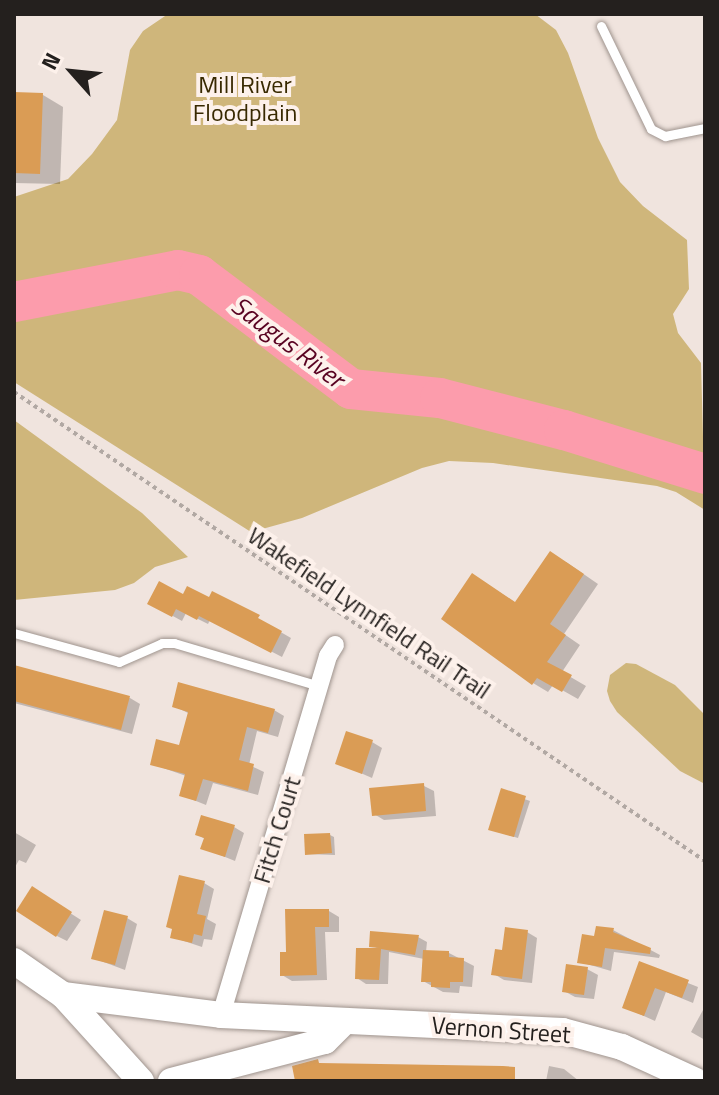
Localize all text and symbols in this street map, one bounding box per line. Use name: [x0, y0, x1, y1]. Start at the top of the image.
north arrow: [32, 32, 112, 112]
text: N: [32, 47, 69, 76]
park label: Mill River Floodplain: [193, 71, 297, 127]
water label: Saugus River: [226, 290, 350, 394]
street label: Wakefield Lynnfield Rail Trail: [242, 521, 496, 705]
street label: Fitch Court: [247, 773, 307, 887]
street label: Vernon Street: [431, 1011, 571, 1049]

